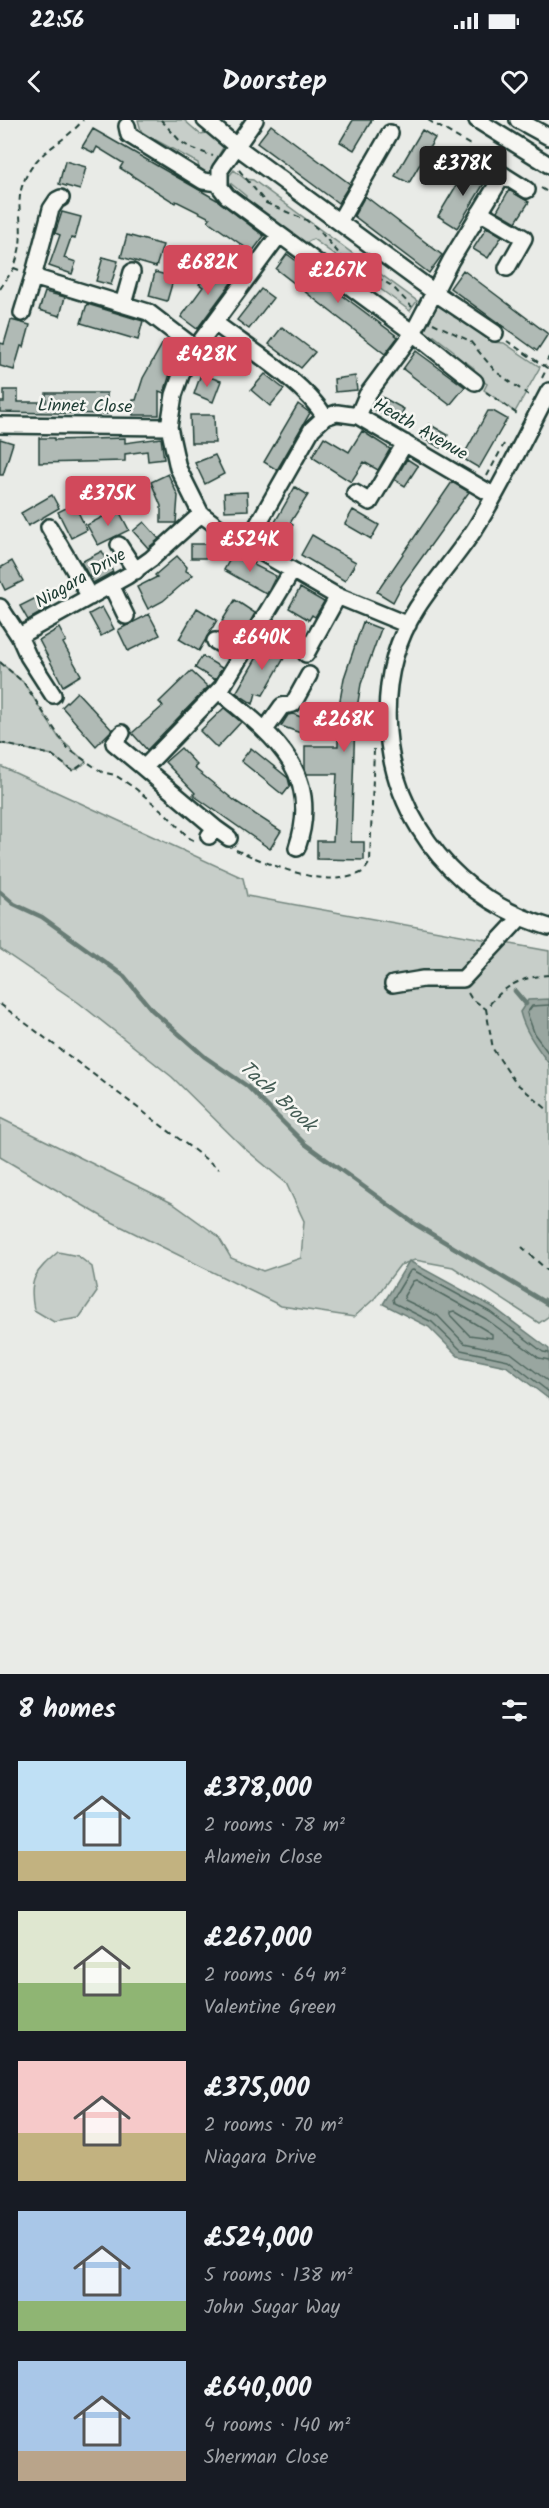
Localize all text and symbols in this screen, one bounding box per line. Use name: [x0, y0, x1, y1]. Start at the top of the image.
text: 22:56: [30, 4, 84, 39]
text: Doorstep: [222, 60, 327, 103]
icon: back: [18, 65, 51, 98]
icon: heart: [498, 65, 531, 98]
pin: £378K: [421, 146, 505, 197]
text: £378K: [434, 149, 492, 181]
pin: £682K: [166, 245, 250, 296]
text: £682K: [178, 248, 238, 280]
pin: £267K: [296, 253, 380, 304]
text: £267K: [309, 256, 367, 288]
pin: £428K: [165, 337, 249, 388]
text: £428K: [176, 340, 238, 372]
street label: Heath Avenue: [367, 391, 473, 469]
street label: Linnet Close: [37, 392, 133, 422]
pin: £375K: [66, 476, 150, 527]
text: £375K: [79, 479, 137, 511]
pin: £524K: [208, 522, 292, 573]
text: £524K: [220, 525, 280, 557]
street label: Niagara Drive: [30, 541, 132, 617]
pin: £640K: [220, 620, 304, 671]
text: £640K: [233, 623, 291, 655]
pin: £268K: [302, 702, 386, 753]
text: £268K: [314, 705, 374, 737]
water label: Tach Brook: [231, 1053, 325, 1142]
text: 8 homes: [18, 1689, 116, 1731]
icon: filters: [498, 1694, 531, 1727]
text: £378,000: [204, 1768, 312, 1810]
icon: home: [66, 1785, 138, 1857]
text: 2 rooms · 78 m²: [204, 1810, 345, 1842]
text: Alamein Close: [204, 1842, 322, 1874]
text: £267,000: [204, 1918, 311, 1960]
icon: home: [66, 1935, 138, 2007]
text: 2 rooms · 64 m²: [204, 1960, 346, 1992]
text: Valentine Green: [204, 1992, 336, 2024]
text: £375,000: [204, 2068, 310, 2110]
icon: home: [66, 2085, 138, 2157]
text: 2 rooms · 70 m²: [204, 2110, 343, 2142]
text: Niagara Drive: [204, 2142, 316, 2174]
text: £524,000: [204, 2218, 312, 2260]
icon: home: [66, 2235, 138, 2307]
text: 5 rooms · 138 m²: [204, 2260, 353, 2292]
text: John Sugar Way: [204, 2292, 340, 2324]
text: £640,000: [204, 2368, 311, 2410]
icon: home: [66, 2385, 138, 2457]
text: 4 rooms · 140 m²: [204, 2410, 350, 2442]
text: Sherman Close: [204, 2442, 328, 2474]

